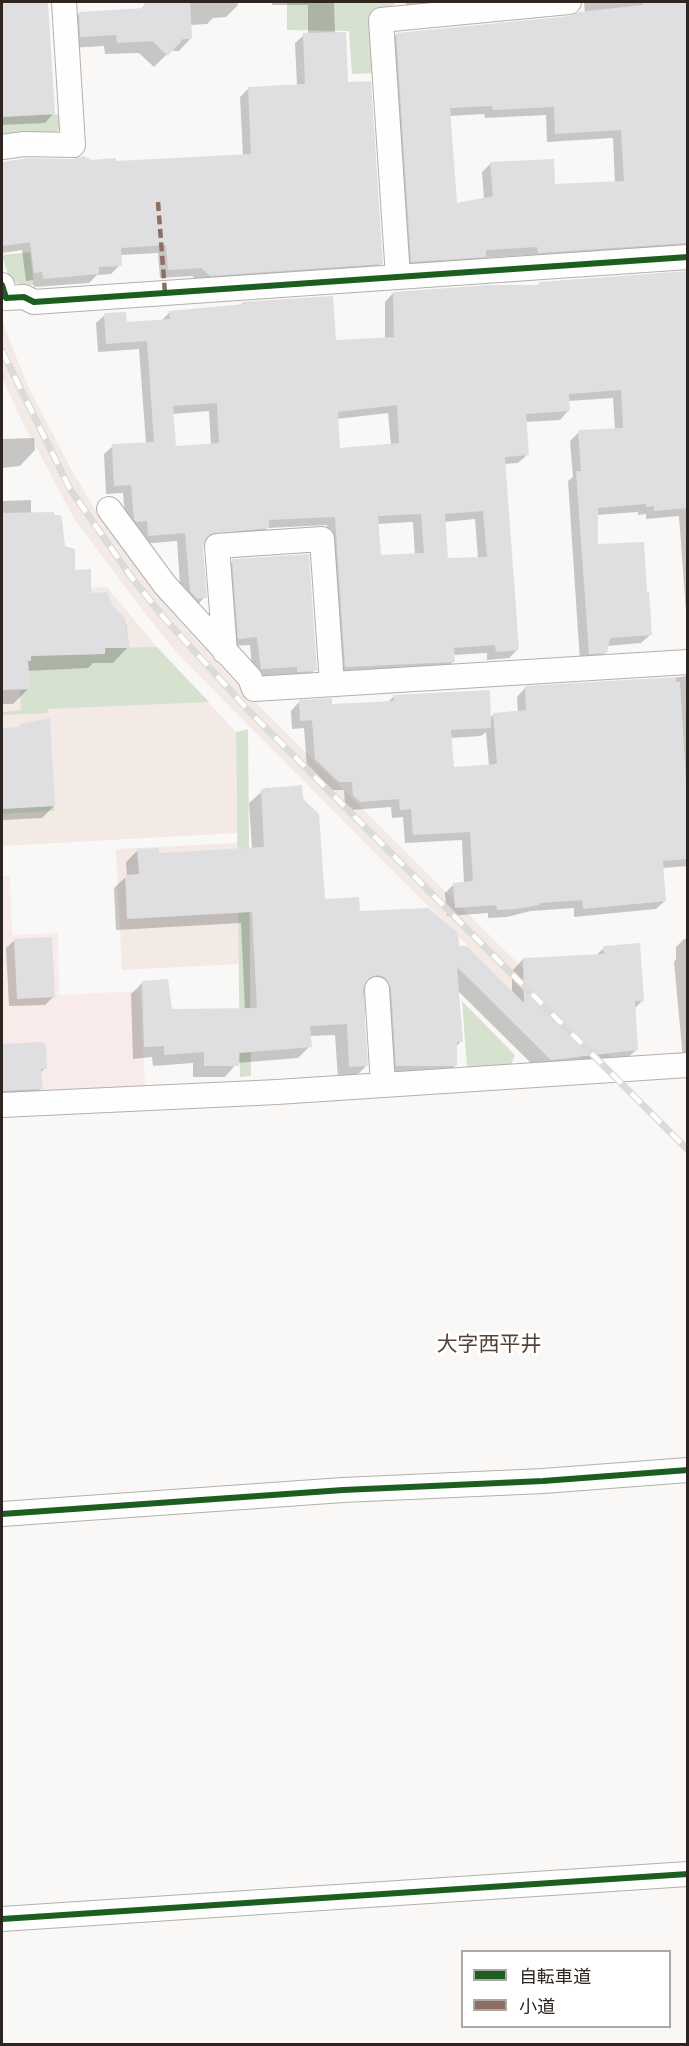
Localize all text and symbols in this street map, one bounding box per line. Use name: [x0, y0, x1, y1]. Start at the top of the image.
district label: 大字西平井: [437, 1332, 541, 1358]
legend: [461, 1950, 671, 2028]
text: 自転車道: [519, 1964, 591, 1988]
text: 小道: [519, 1994, 555, 2018]

